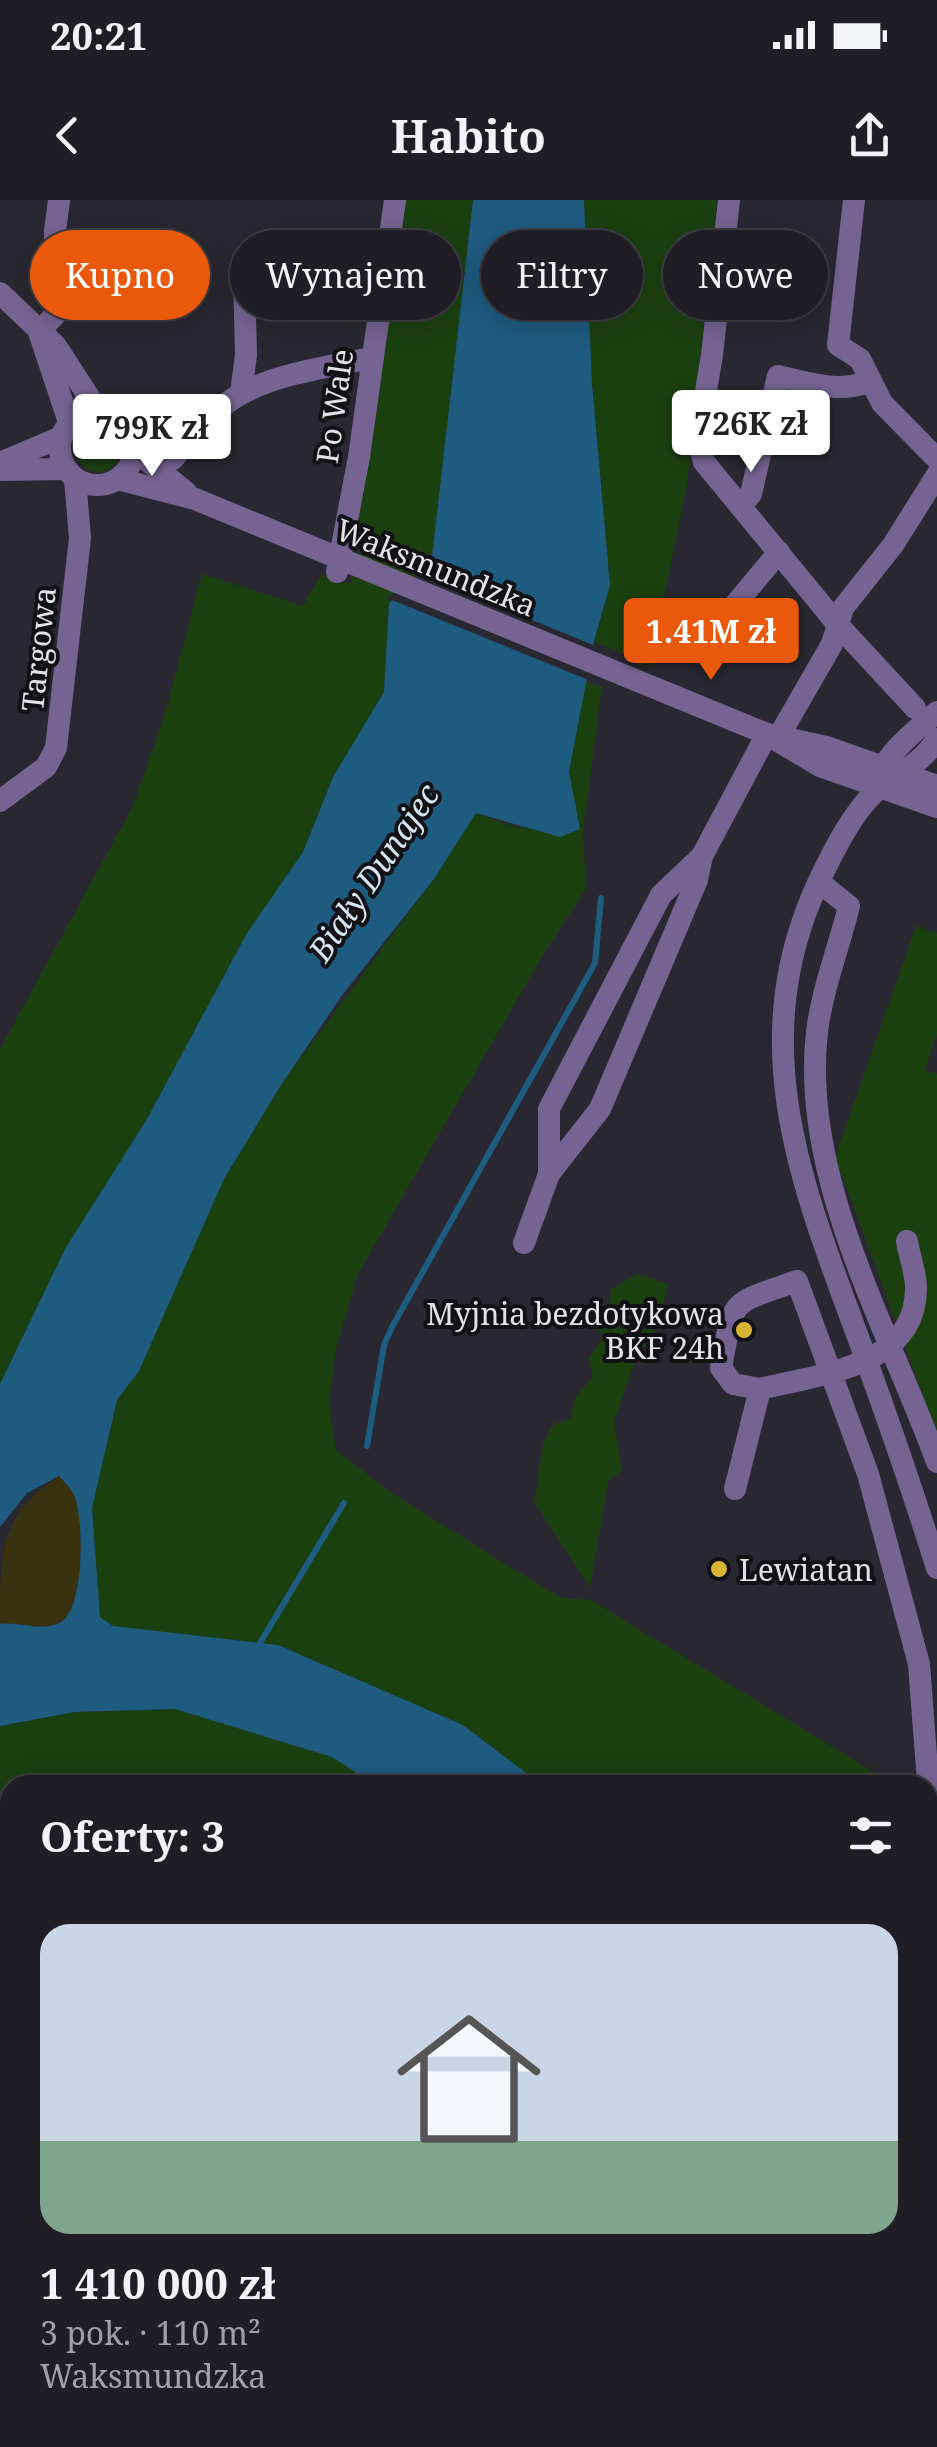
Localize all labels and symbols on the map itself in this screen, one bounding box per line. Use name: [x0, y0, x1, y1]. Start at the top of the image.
street label: Po Wale: [306, 346, 362, 466]
pin: 726K zł: [659, 390, 843, 475]
pin: 799K zł: [60, 394, 244, 479]
street label: Waksmundzka: [330, 508, 542, 626]
street label: Targowa: [11, 585, 65, 713]
pin: 1.41M zł: [608, 598, 814, 683]
water label: Biały Dunajec: [297, 774, 449, 970]
place label: Myjnia bezdotykowa BKF 24h: [426, 1293, 724, 1368]
marker: Myjnia bezdotykowa BKF 24h: [733, 1319, 755, 1341]
place label: Lewiatan: [739, 1549, 873, 1590]
marker: Lewiatan: [708, 1558, 730, 1580]

